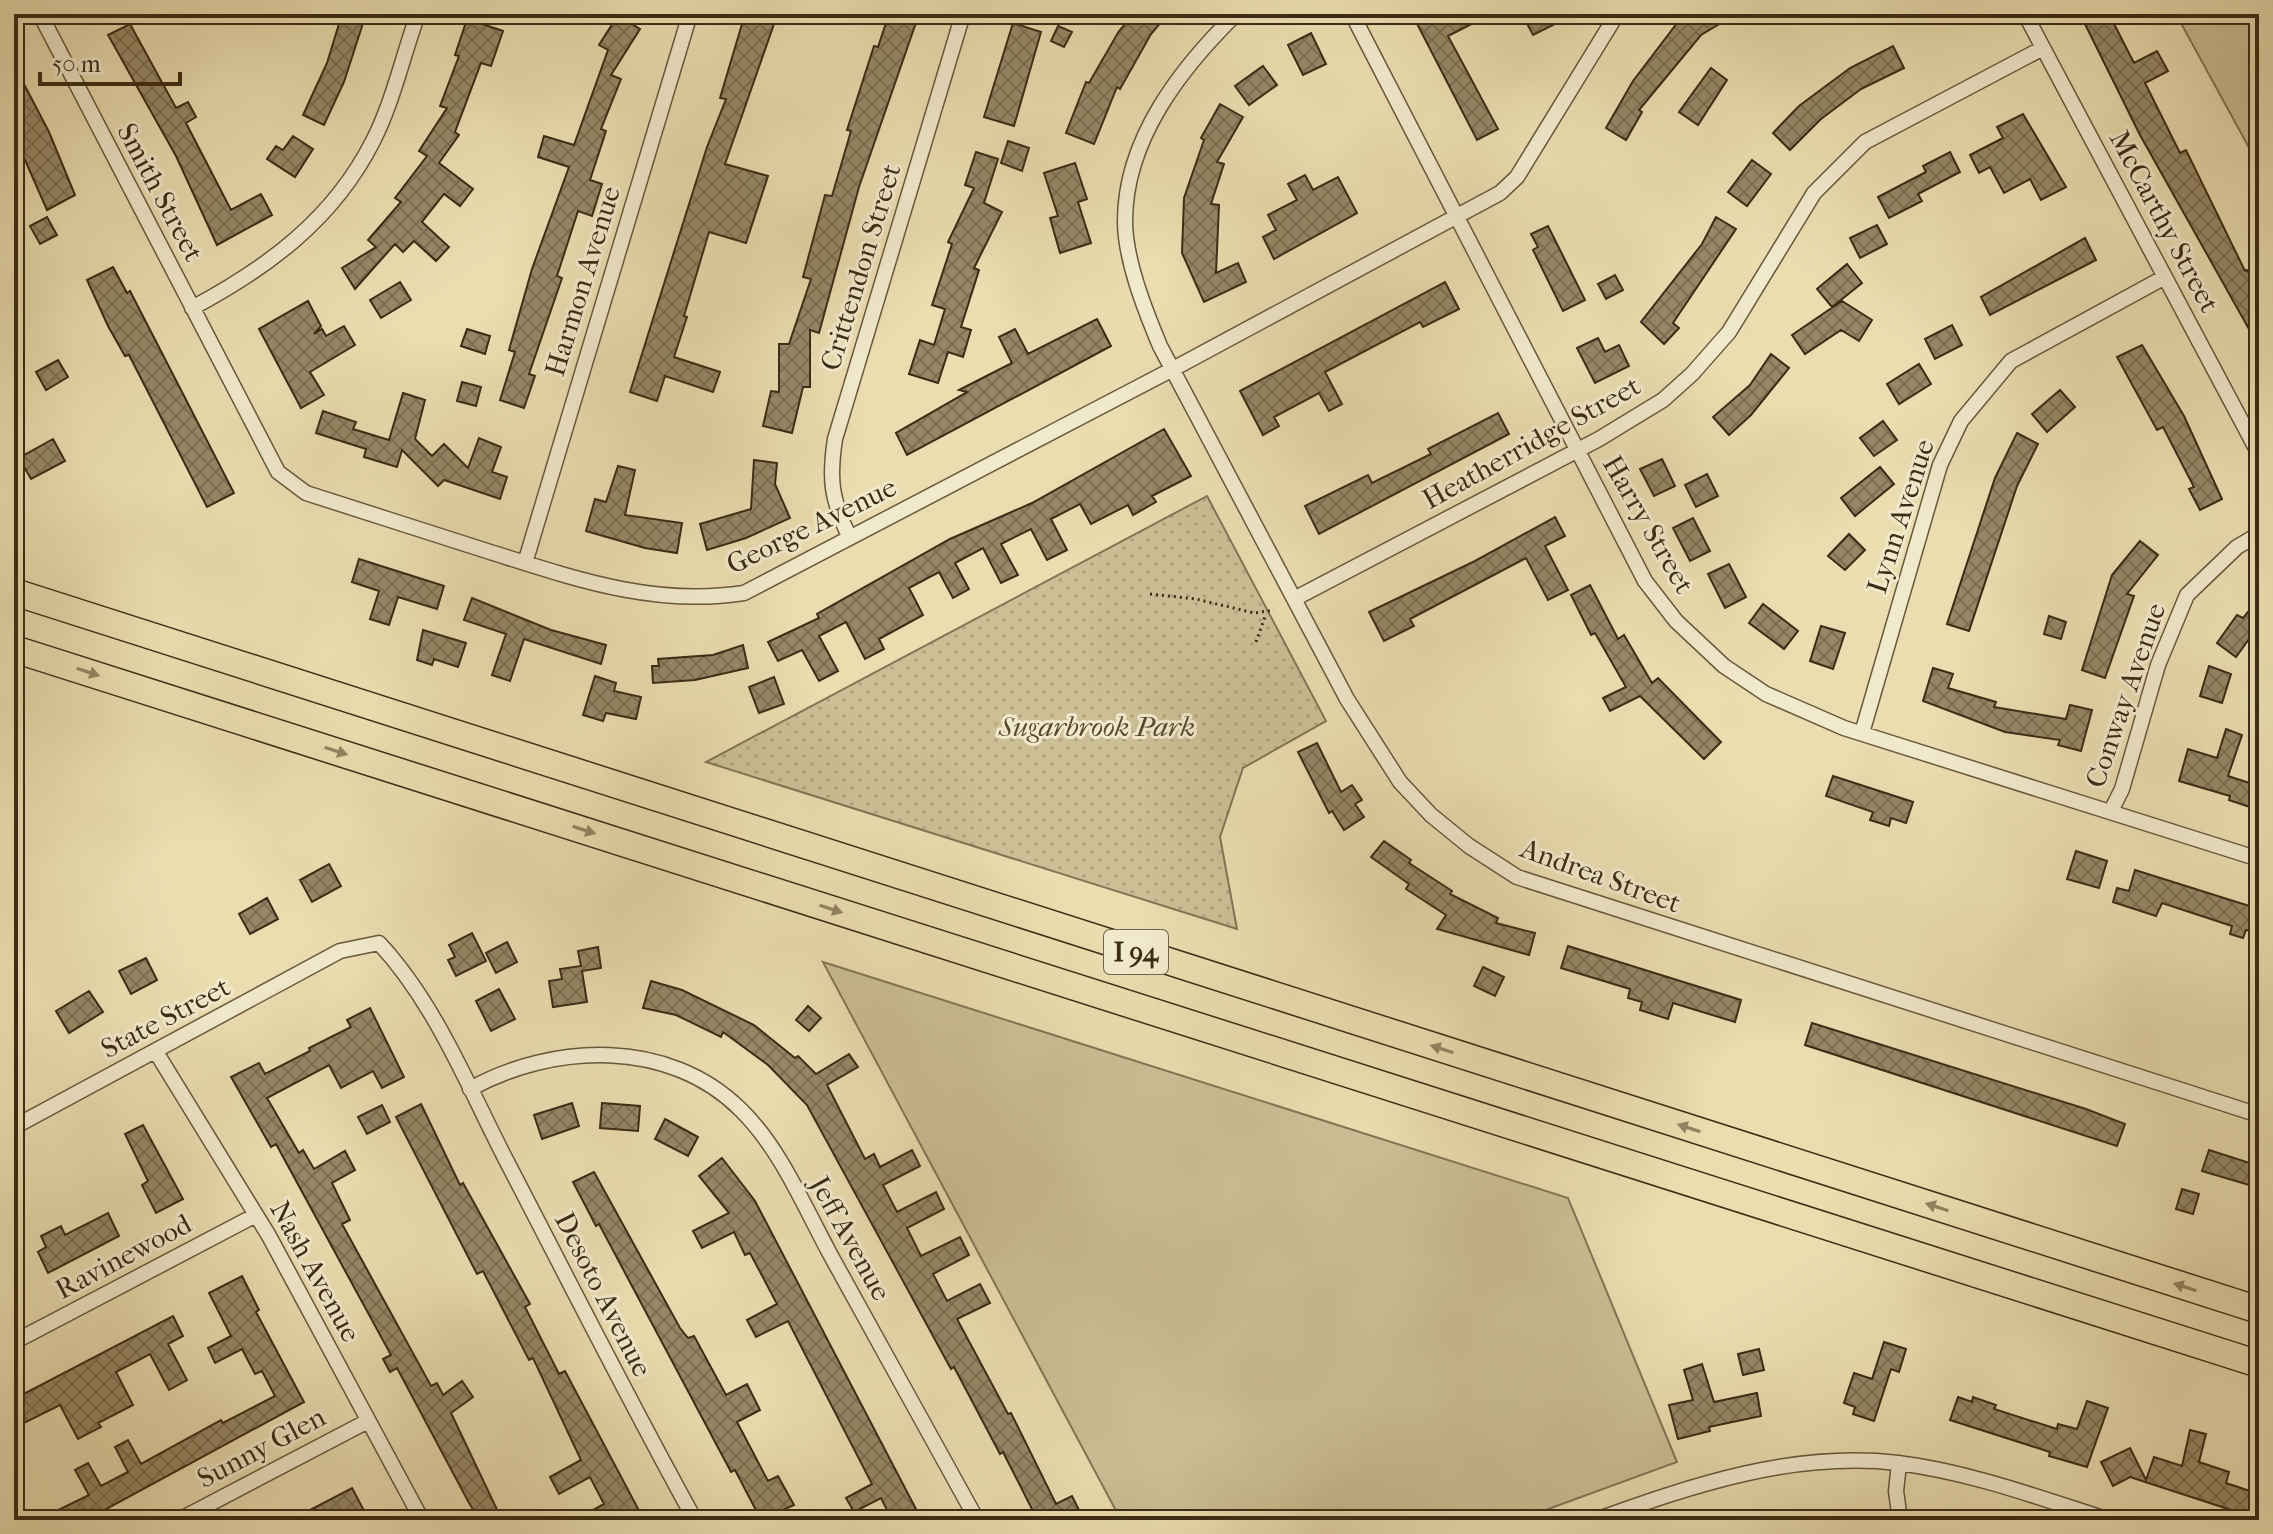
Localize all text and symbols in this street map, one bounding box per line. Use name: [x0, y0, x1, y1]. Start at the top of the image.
scale bar: [40, 36, 180, 86]
text: 50 m: [52, 50, 101, 78]
street label: Smith Street: [110, 118, 211, 267]
street label: McCarthy Street: [2103, 125, 2226, 318]
street label: Crittendon Street: [813, 160, 908, 374]
street label: Harmon Avenue: [538, 182, 627, 380]
street label: Heatherridge Street: [1417, 369, 1646, 516]
street label: Lynn Avenue: [1860, 435, 1941, 597]
street label: Harry Street: [1596, 449, 1701, 599]
street label: George Avenue: [721, 470, 902, 581]
street label: Conway Avenue: [2078, 598, 2173, 792]
one-way arrow: [77, 666, 101, 679]
park label: Sugarbrook Park: [998, 710, 1195, 743]
one-way arrow: [324, 745, 348, 758]
one-way arrow: [572, 824, 596, 837]
street label: Andrea Street: [1515, 831, 1685, 920]
one-way arrow: [820, 903, 844, 916]
road number: I 94: [1104, 930, 1168, 974]
street label: State Street: [95, 970, 235, 1065]
one-way arrow: [1429, 1043, 1453, 1055]
one-way arrow: [1677, 1121, 1701, 1134]
street label: Jeff Avenue: [802, 1169, 898, 1306]
street label: Nash Avenue: [263, 1195, 368, 1348]
one-way arrow: [1925, 1201, 1949, 1213]
street label: Desoto Avenue: [548, 1206, 659, 1382]
street label: Ravinewood: [50, 1207, 197, 1306]
one-way arrow: [2172, 1280, 2196, 1292]
street label: Sunny Glen: [192, 1400, 331, 1495]

